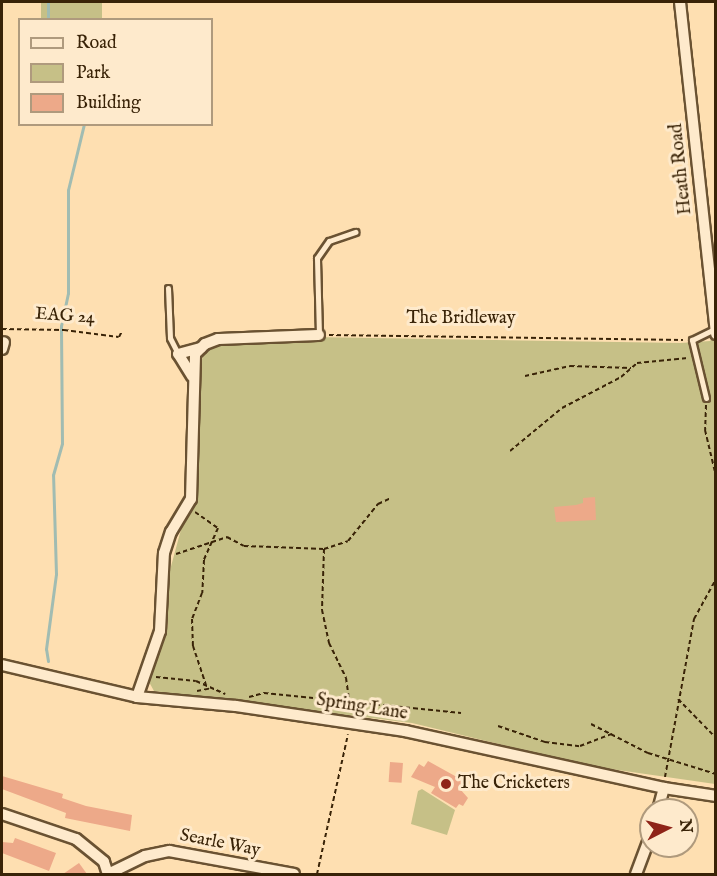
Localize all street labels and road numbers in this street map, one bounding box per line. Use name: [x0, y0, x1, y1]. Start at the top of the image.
street label: Heath Road: [666, 122, 698, 216]
street label: EAG 24: [34, 304, 96, 330]
street label: The Bridleway: [406, 308, 516, 330]
street label: Spring Lane: [315, 690, 409, 726]
street label: Searle Way: [178, 826, 262, 862]

